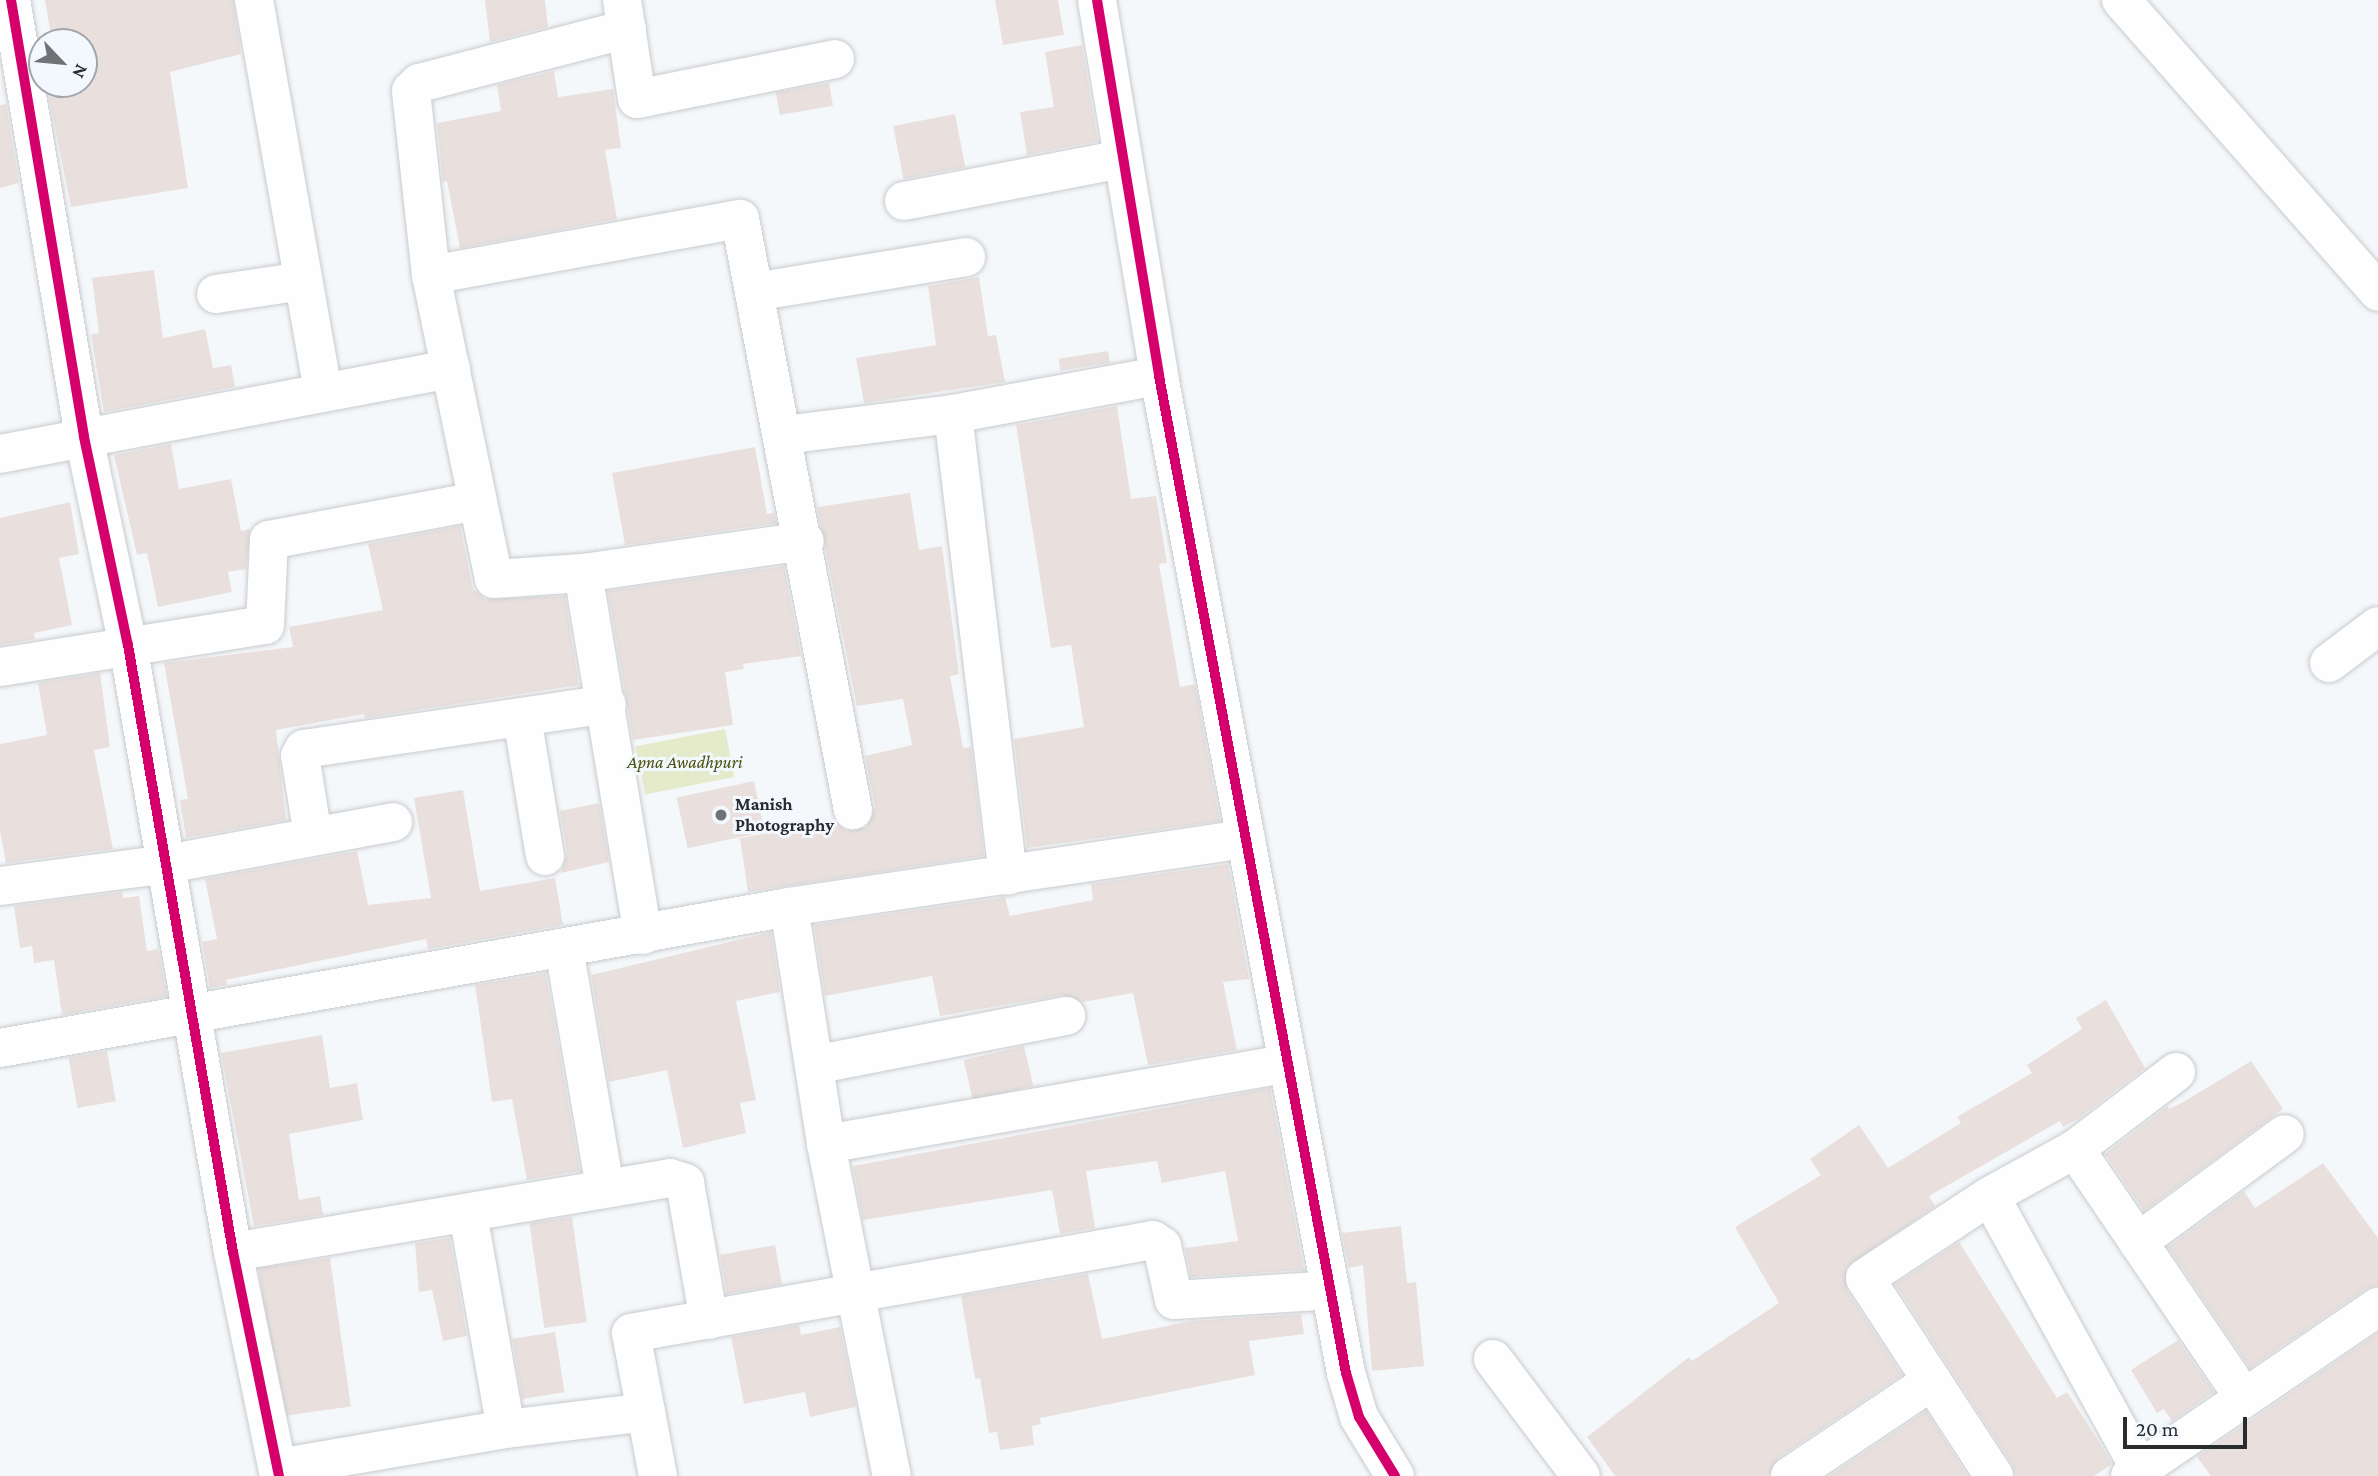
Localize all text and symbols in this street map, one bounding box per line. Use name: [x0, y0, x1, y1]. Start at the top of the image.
north arrow: [28, 28, 98, 98]
text: N: [68, 61, 93, 82]
park label: Apna Awadhpuri: [627, 751, 743, 773]
place label: Manish Photography: [735, 794, 834, 836]
marker: Manish Photography: [713, 807, 729, 823]
scale bar: [2126, 1402, 2250, 1446]
text: 20 m: [2136, 1417, 2179, 1441]

